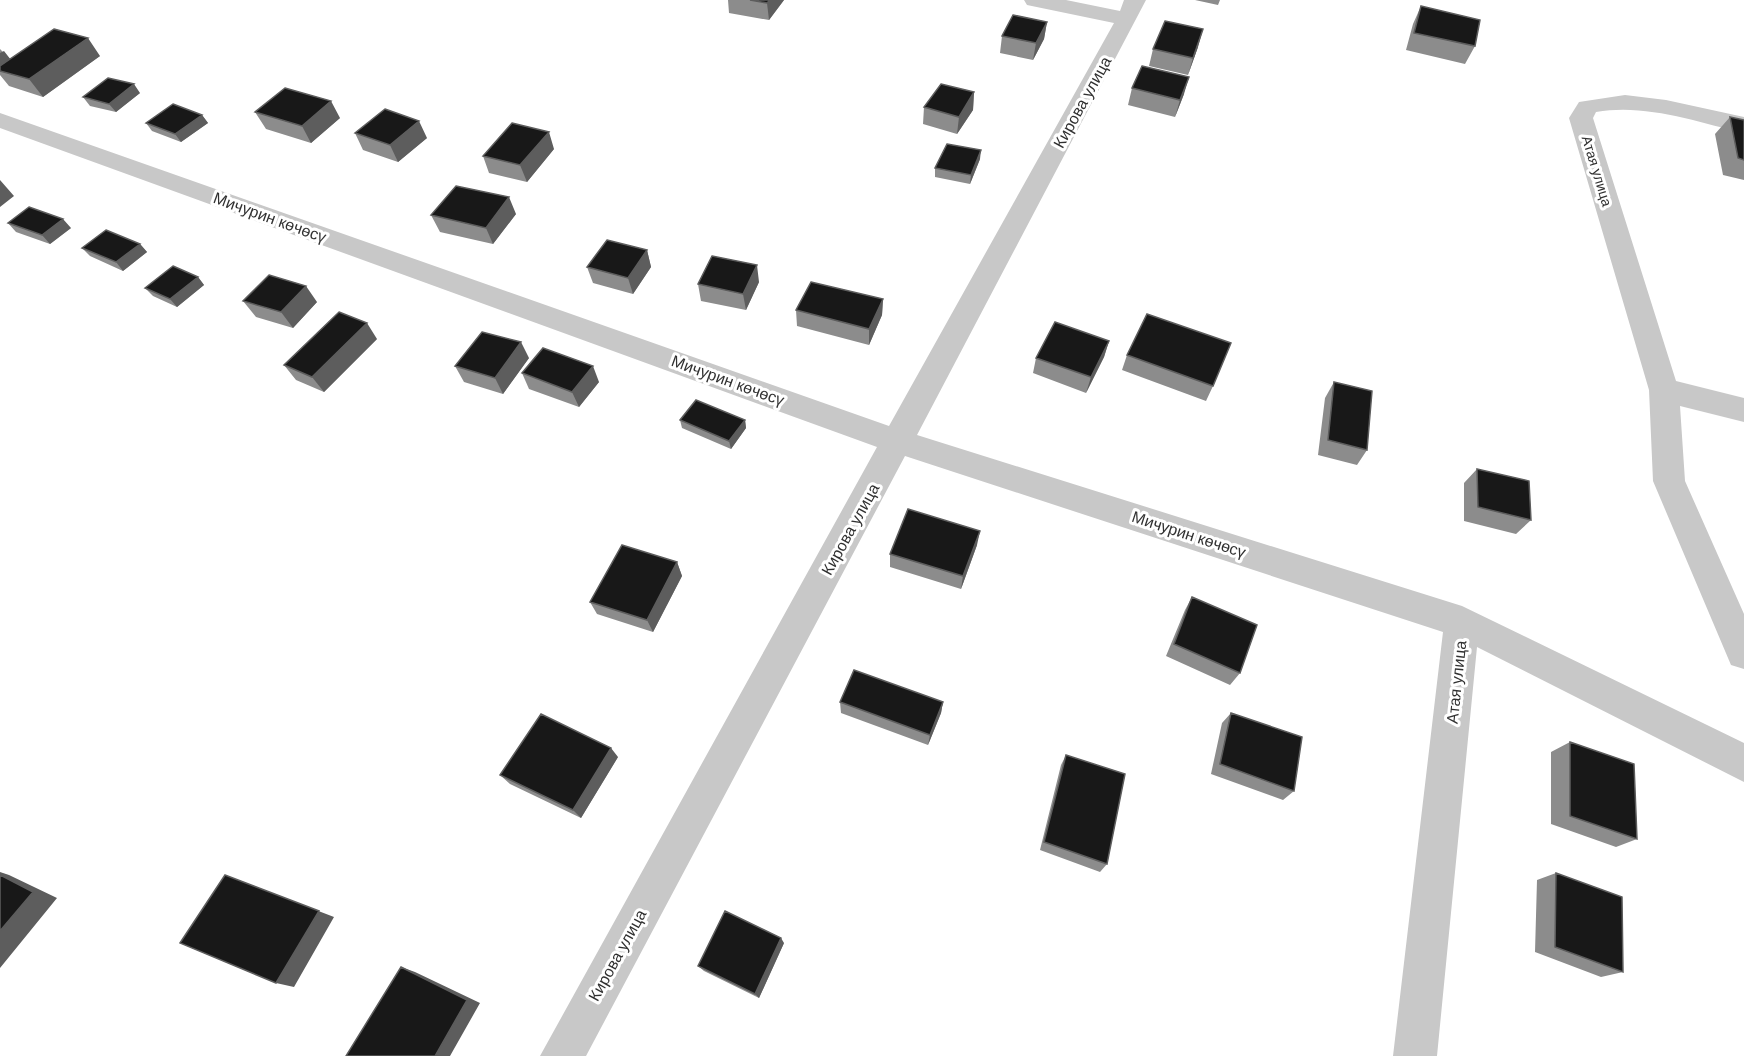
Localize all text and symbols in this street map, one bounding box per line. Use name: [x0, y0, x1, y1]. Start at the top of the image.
street label: Кирова улица: [1050, 54, 1115, 151]
street label: Атая улица: [1579, 134, 1615, 208]
street label: Мичурин көчөсү: [211, 189, 328, 246]
street label: Мичурин көчөсү: [669, 352, 786, 409]
street label: Кирова улица: [818, 481, 883, 578]
street label: Мичурин көчөсү: [1130, 508, 1248, 561]
street label: Атая улица: [1444, 640, 1469, 724]
street label: Кирова улица: [585, 907, 650, 1004]

